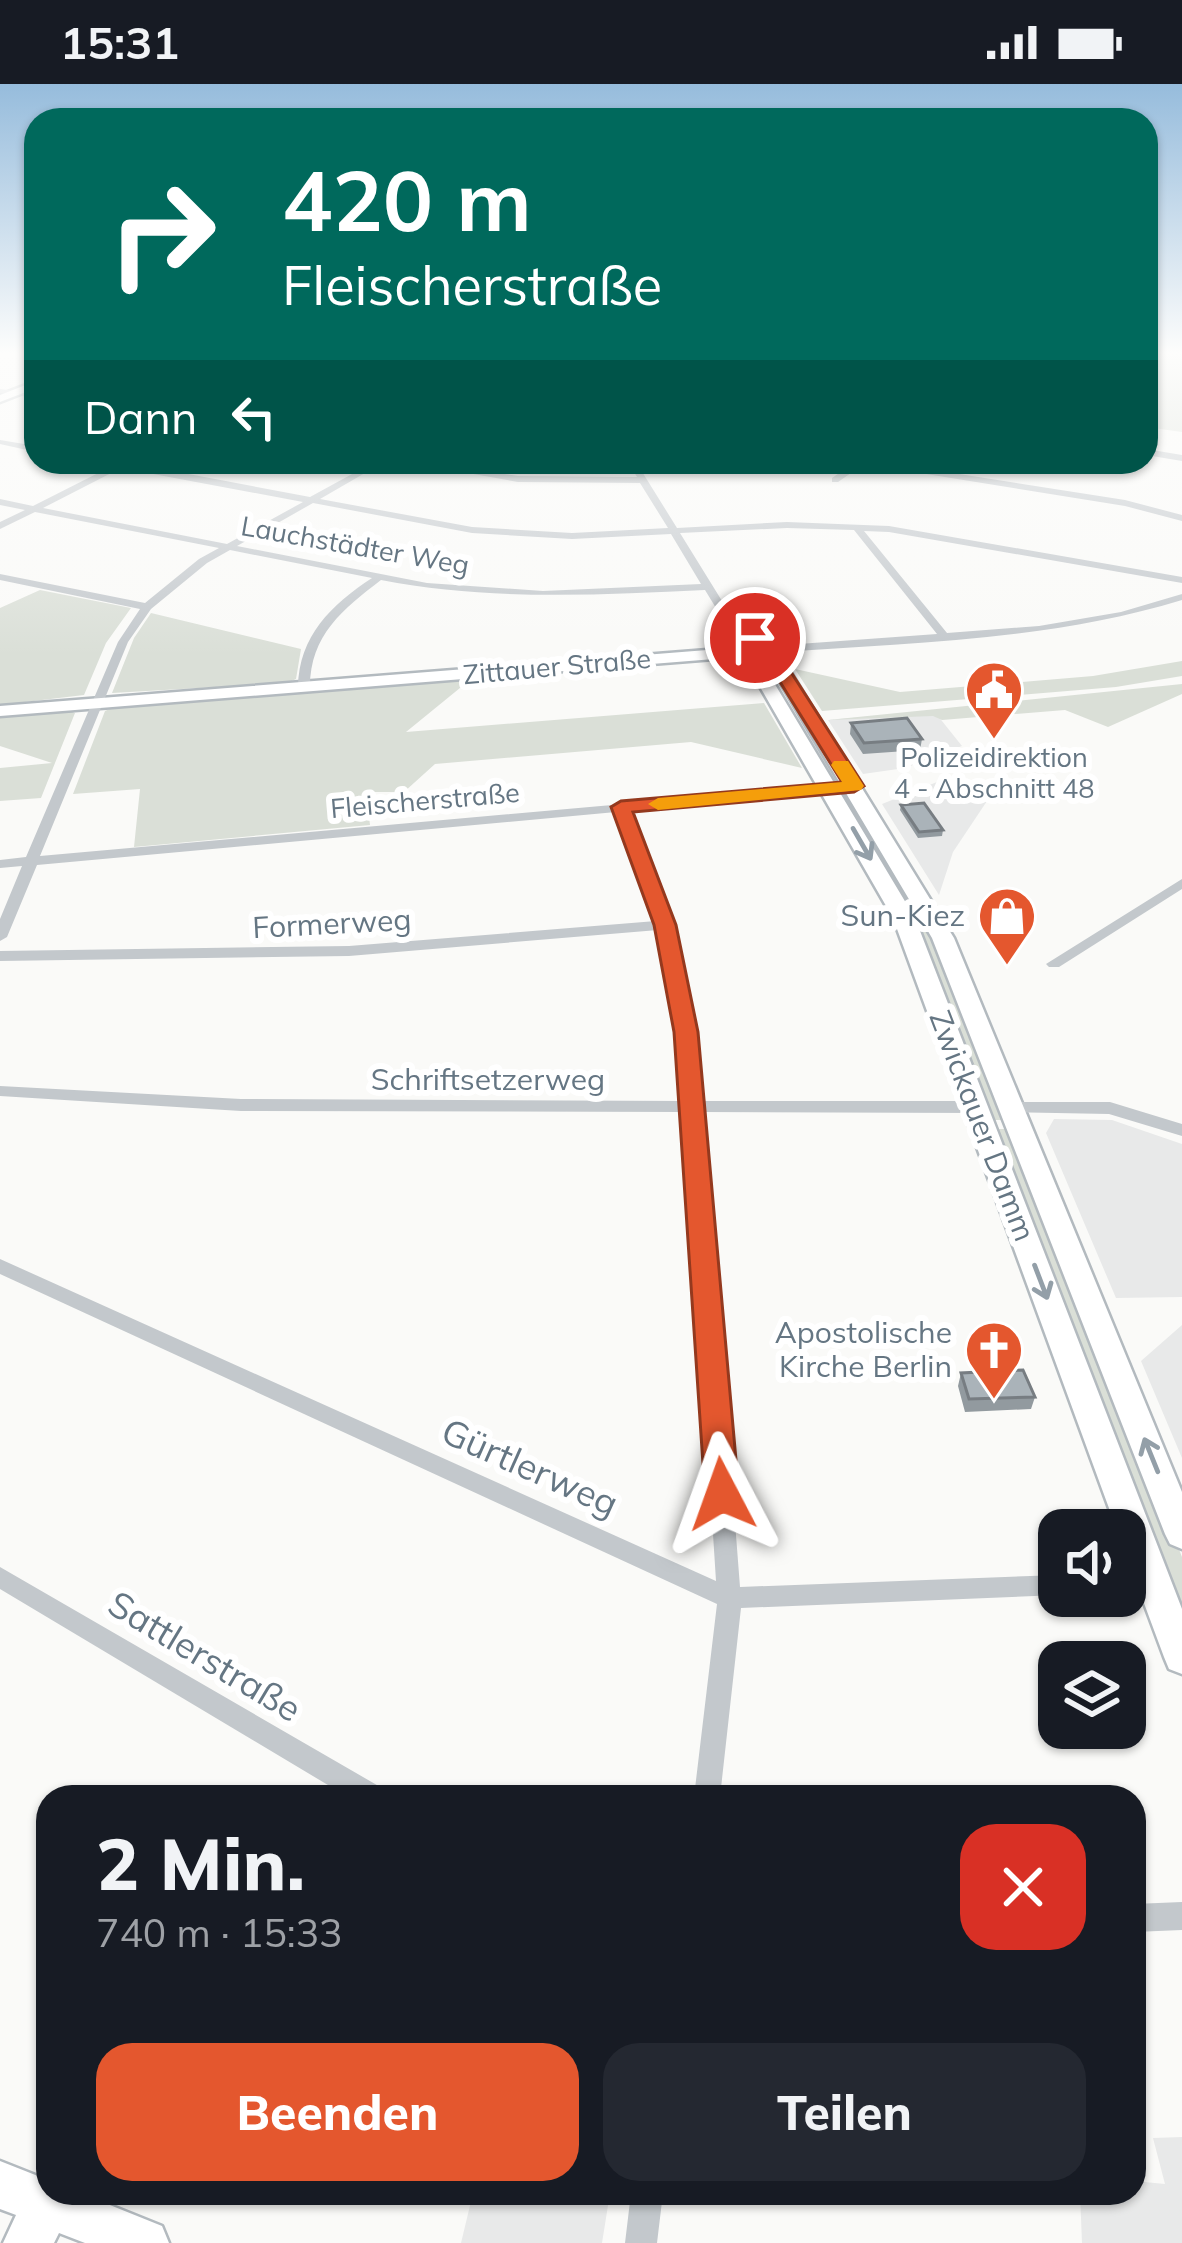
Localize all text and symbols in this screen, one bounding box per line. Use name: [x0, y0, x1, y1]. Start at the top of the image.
text: 15:31: [60, 14, 179, 70]
text: 420 m: [282, 147, 532, 252]
icon: right: [84, 156, 240, 312]
text: Fleischerstraße: [282, 251, 662, 319]
icon: left: [221, 384, 287, 450]
text: Dann: [84, 389, 197, 445]
street label: Lauchstädter Weg: [238, 508, 472, 582]
pin: [704, 587, 806, 689]
icon: arrive: [722, 605, 788, 671]
street label: Zittauer Straße: [462, 641, 652, 691]
public building icon: Polizeidirektion 4 - Abschnitt 48: [963, 659, 1025, 741]
place label: Polizeidirektion 4 - Abschnitt 48: [894, 740, 1094, 805]
street label: Fleischerstraße: [329, 775, 521, 825]
one-way arrow: [850, 825, 874, 860]
shop icon: Sun-Kiez: [976, 885, 1038, 967]
place label: Sun-Kiez: [841, 896, 965, 934]
street label: Formerweg: [252, 900, 412, 946]
street label: Zwickauer Damm: [921, 1005, 1044, 1246]
street label: Schriftsetzerweg: [371, 1060, 605, 1098]
one-way arrow: [1031, 1262, 1053, 1299]
place label: Apostolische Kirche Berlin: [775, 1313, 952, 1385]
church icon: Apostolische Kirche Berlin: [963, 1319, 1025, 1401]
street label: Gürtlerweg: [435, 1408, 625, 1525]
position arrow: [659, 1431, 785, 1557]
one-way arrow: [1139, 1438, 1160, 1475]
map controls: [1038, 1509, 1146, 1749]
button: sound: [1038, 1509, 1146, 1617]
street label: Sattlerstraße: [101, 1580, 310, 1731]
button: layers: [1038, 1641, 1146, 1749]
text: 2 Min.: [96, 1818, 305, 1908]
button: close: [960, 1824, 1086, 1950]
text: 740 m · 15:33: [96, 1908, 342, 1957]
button: Beenden: [96, 2043, 579, 2181]
button: Teilen: [603, 2043, 1086, 2181]

